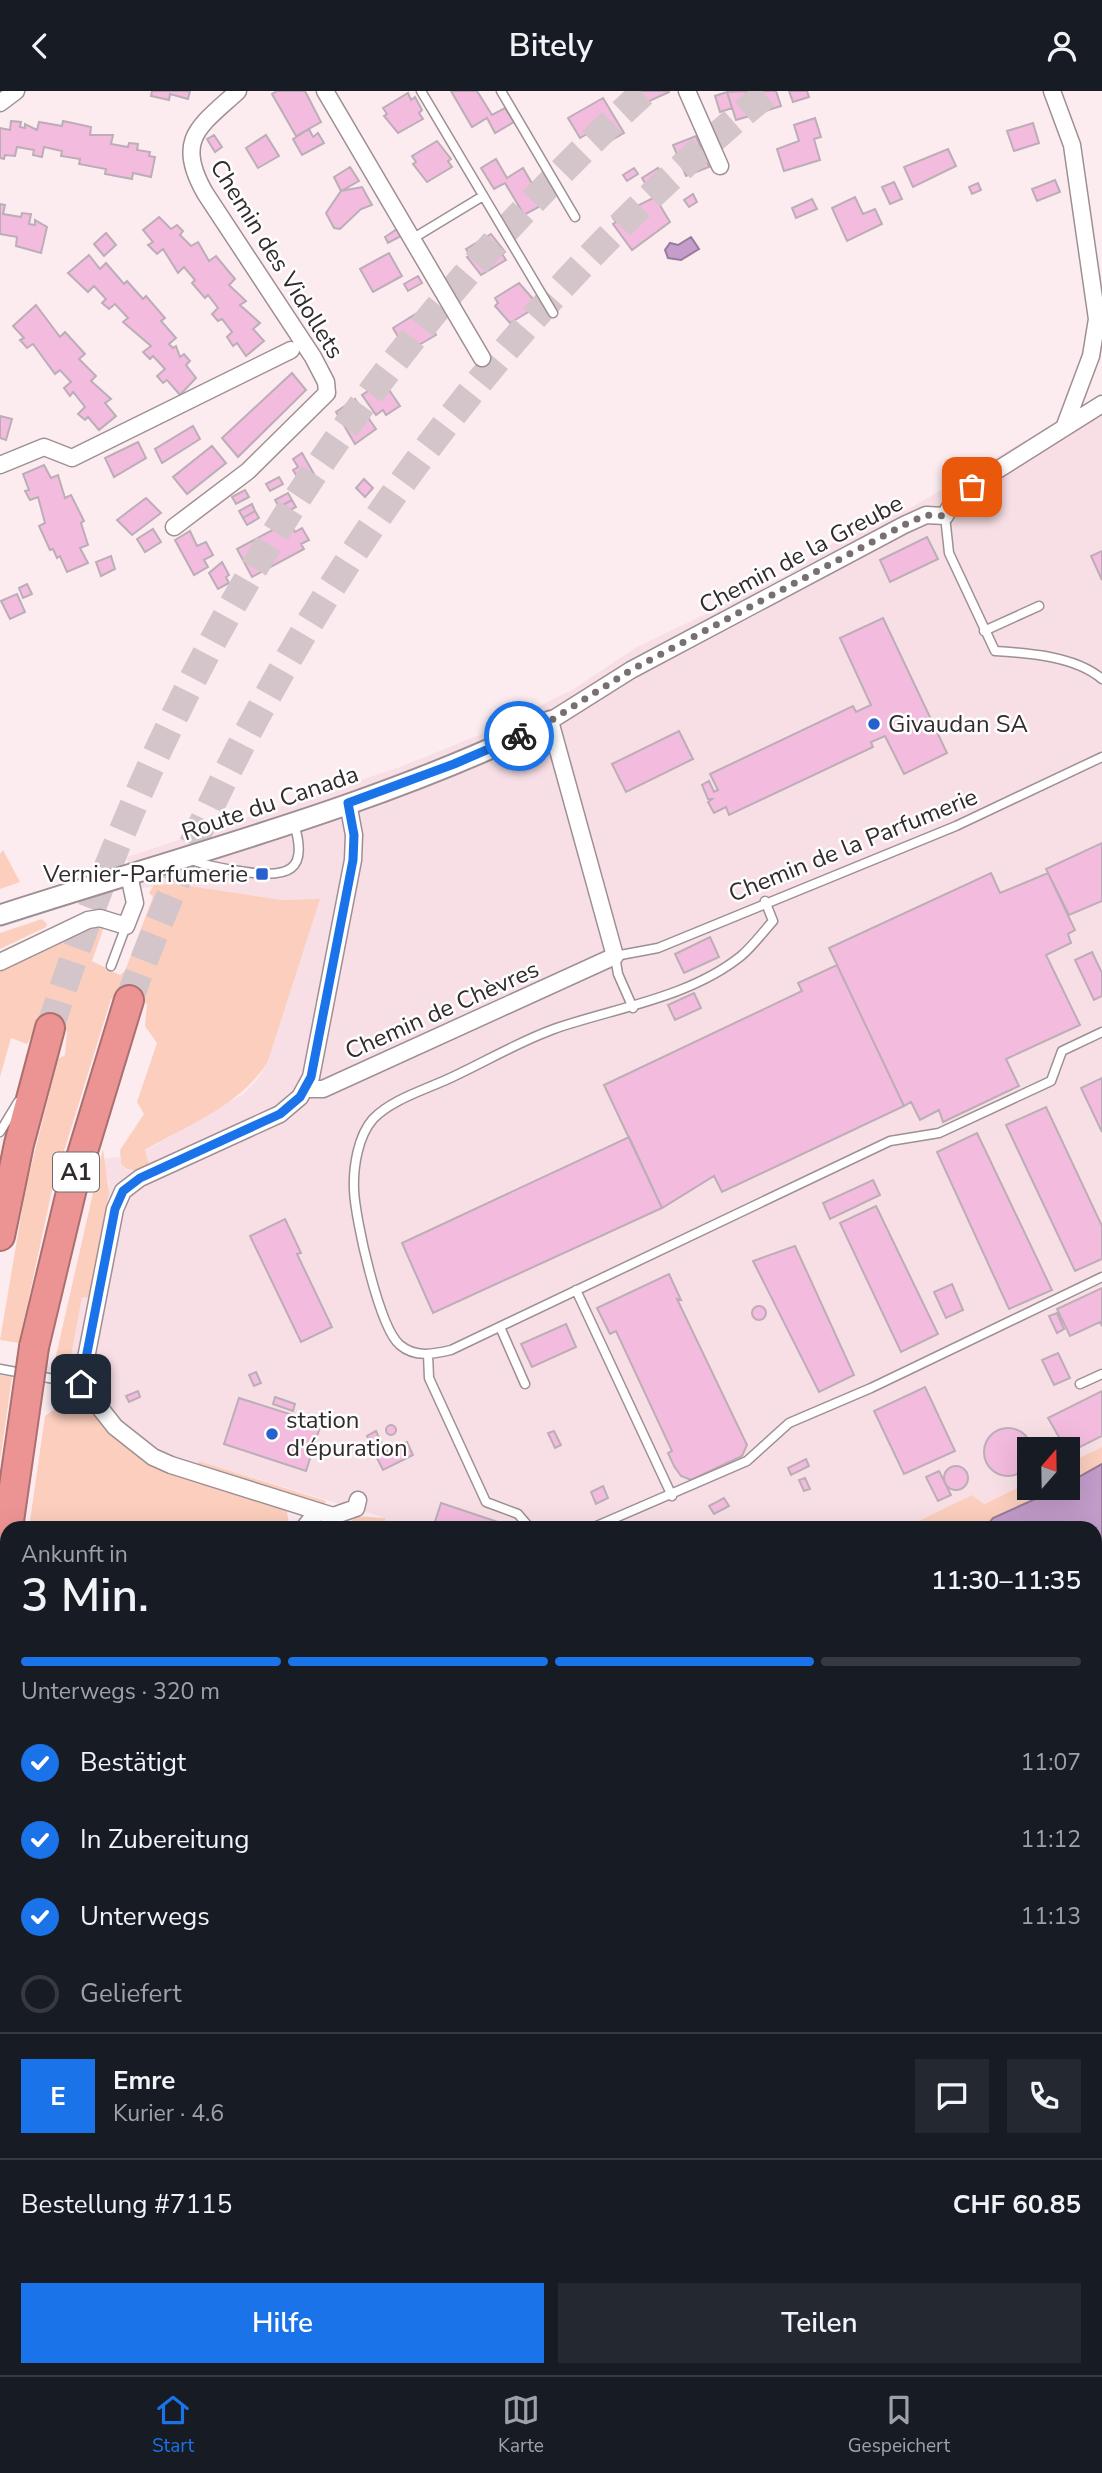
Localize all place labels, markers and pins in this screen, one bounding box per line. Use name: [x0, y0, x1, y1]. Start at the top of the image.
pin: [942, 457, 1002, 517]
place label: Givaudan SA: [888, 708, 1029, 740]
marker: Givaudan SA: [866, 716, 882, 732]
place label: Vernier-Parfumerie: [42, 858, 248, 890]
marker: Vernier-Parfumerie: [254, 866, 270, 882]
pin: [51, 1354, 111, 1414]
place label: station d'épuration: [286, 1404, 408, 1464]
marker: station d'épuration: [264, 1426, 280, 1442]

